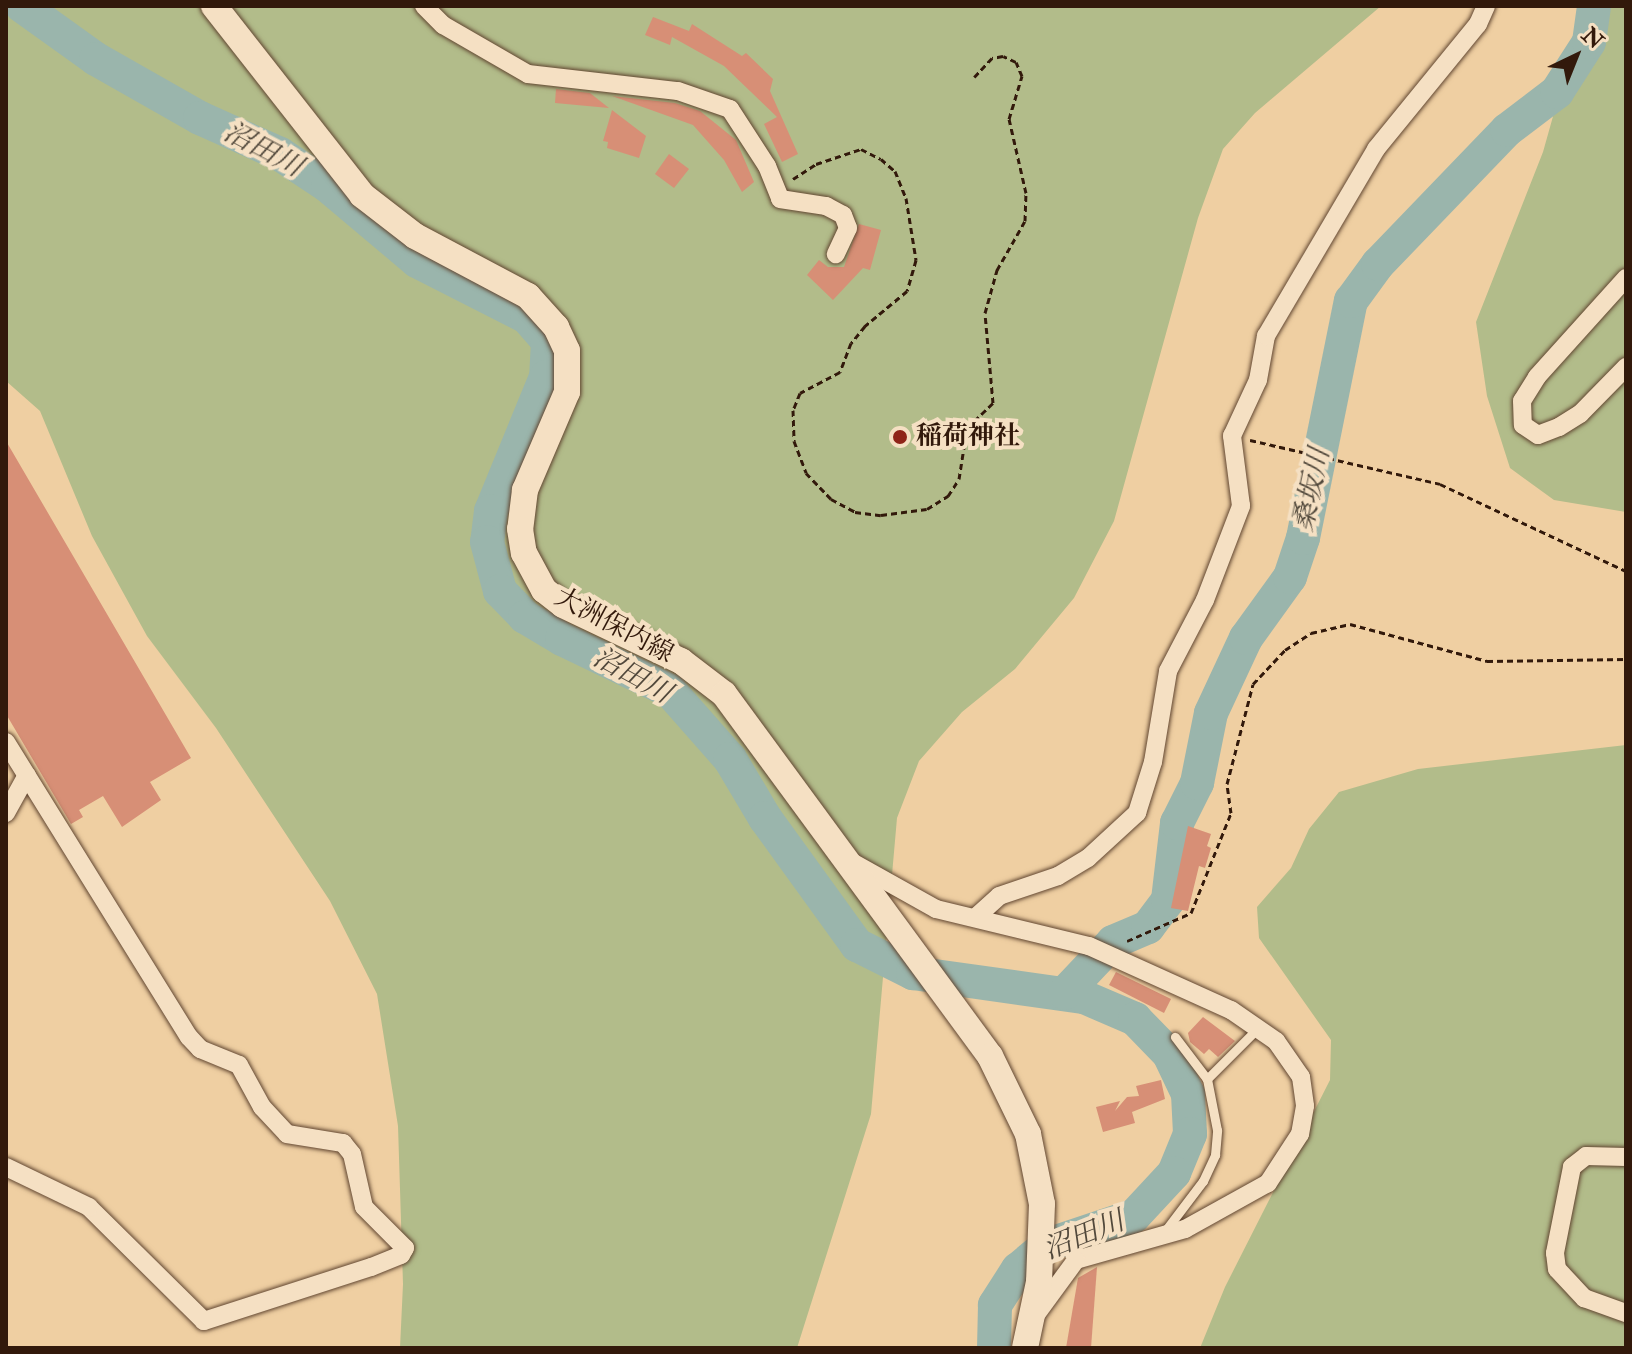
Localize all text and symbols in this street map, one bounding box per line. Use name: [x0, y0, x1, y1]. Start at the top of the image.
north arrow: [1536, 16, 1616, 96]
text: N: [1576, 21, 1609, 55]
water label: 沼田川: [218, 115, 308, 185]
place label: 稲荷神社: [916, 421, 1020, 453]
marker: 稲荷神社: [891, 428, 909, 446]
water label: 桑坂川: [1287, 445, 1337, 535]
street label: 大洲保内線: [549, 582, 679, 670]
water label: 沼田川: [587, 641, 677, 711]
water label: 沼田川: [1039, 1205, 1129, 1267]

